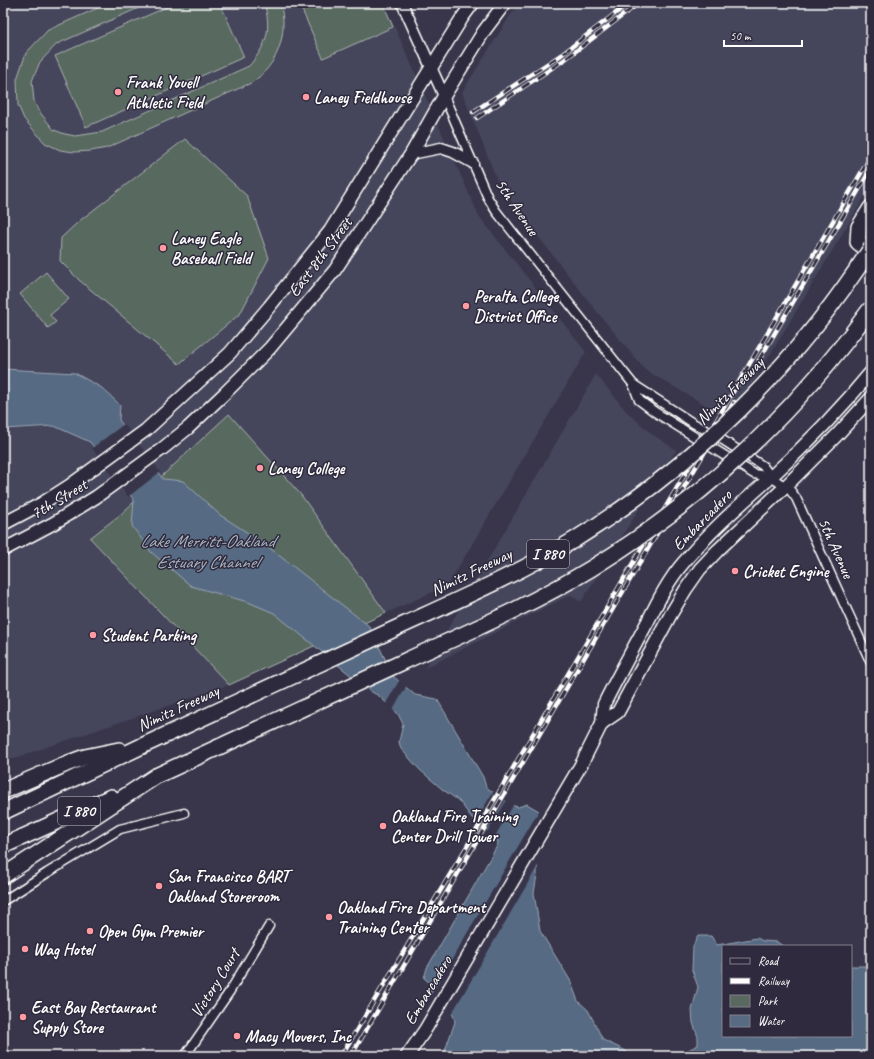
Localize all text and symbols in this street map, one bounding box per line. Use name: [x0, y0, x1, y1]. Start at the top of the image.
scale bar: [724, 22, 802, 48]
text: 50 m: [730, 28, 752, 44]
place label: Frank Youell Athletic Field: [126, 72, 206, 113]
marker: Frank Youell Athletic Field: [113, 87, 123, 97]
place label: Laney Fieldhouse: [314, 87, 413, 108]
marker: Laney Fieldhouse: [301, 92, 311, 102]
street label: 5th Avenue: [490, 174, 544, 241]
street label: East 8th Street: [283, 211, 358, 301]
place label: Laney Eagle Baseball Field: [171, 228, 254, 269]
marker: Laney Eagle Baseball Field: [158, 243, 168, 253]
place label: Peralta College District Office: [474, 286, 559, 327]
marker: Peralta College District Office: [461, 301, 471, 311]
street label: Nimitz Freeway: [692, 352, 769, 429]
place label: Laney College: [268, 458, 346, 479]
marker: Laney College: [255, 463, 265, 473]
street label: 7th Street: [27, 473, 93, 524]
street label: Embarcadero: [668, 484, 737, 555]
street label: 5th Avenue: [813, 514, 859, 583]
water label: Lake Merritt-Oakland Estuary Channel: [140, 530, 280, 573]
road number: I 880: [527, 540, 569, 568]
street label: Nimitz Freeway: [427, 543, 516, 601]
place label: Cricket Engine: [743, 561, 831, 582]
marker: Cricket Engine: [730, 566, 740, 576]
place label: Student Parking: [101, 625, 198, 646]
marker: Student Parking: [88, 630, 98, 640]
street label: Nimitz Freeway: [134, 679, 223, 736]
road number: I 880: [58, 797, 100, 825]
place label: Oakland Fire Training Center Drill Tower: [391, 806, 519, 847]
marker: Oakland Fire Training Center Drill Tower: [378, 821, 388, 831]
place label: San Francisco BART Oakland Storeroom: [167, 866, 294, 907]
marker: San Francisco BART Oakland Storeroom: [154, 881, 164, 891]
place label: Oakland Fire Department Training Center: [337, 897, 488, 938]
marker: Oakland Fire Department Training Center: [324, 912, 334, 922]
place label: Open Gym Premier: [98, 921, 205, 942]
marker: Open Gym Premier: [85, 926, 95, 936]
place label: Wag Hotel: [33, 939, 96, 960]
street label: Victory Court: [186, 943, 246, 1021]
marker: Wag Hotel: [20, 944, 30, 954]
legend: [722, 945, 852, 1037]
street label: Embarcadero: [399, 951, 457, 1028]
text: Road: [758, 953, 780, 969]
text: Railway: [758, 973, 790, 989]
text: Park: [758, 993, 779, 1009]
place label: East Bay Restaurant Supply Store: [31, 997, 158, 1038]
marker: East Bay Restaurant Supply Store: [18, 1012, 28, 1022]
text: Water: [758, 1013, 786, 1029]
place label: Macy Movers, Inc: [245, 1026, 352, 1047]
marker: Macy Movers, Inc: [232, 1031, 242, 1041]

